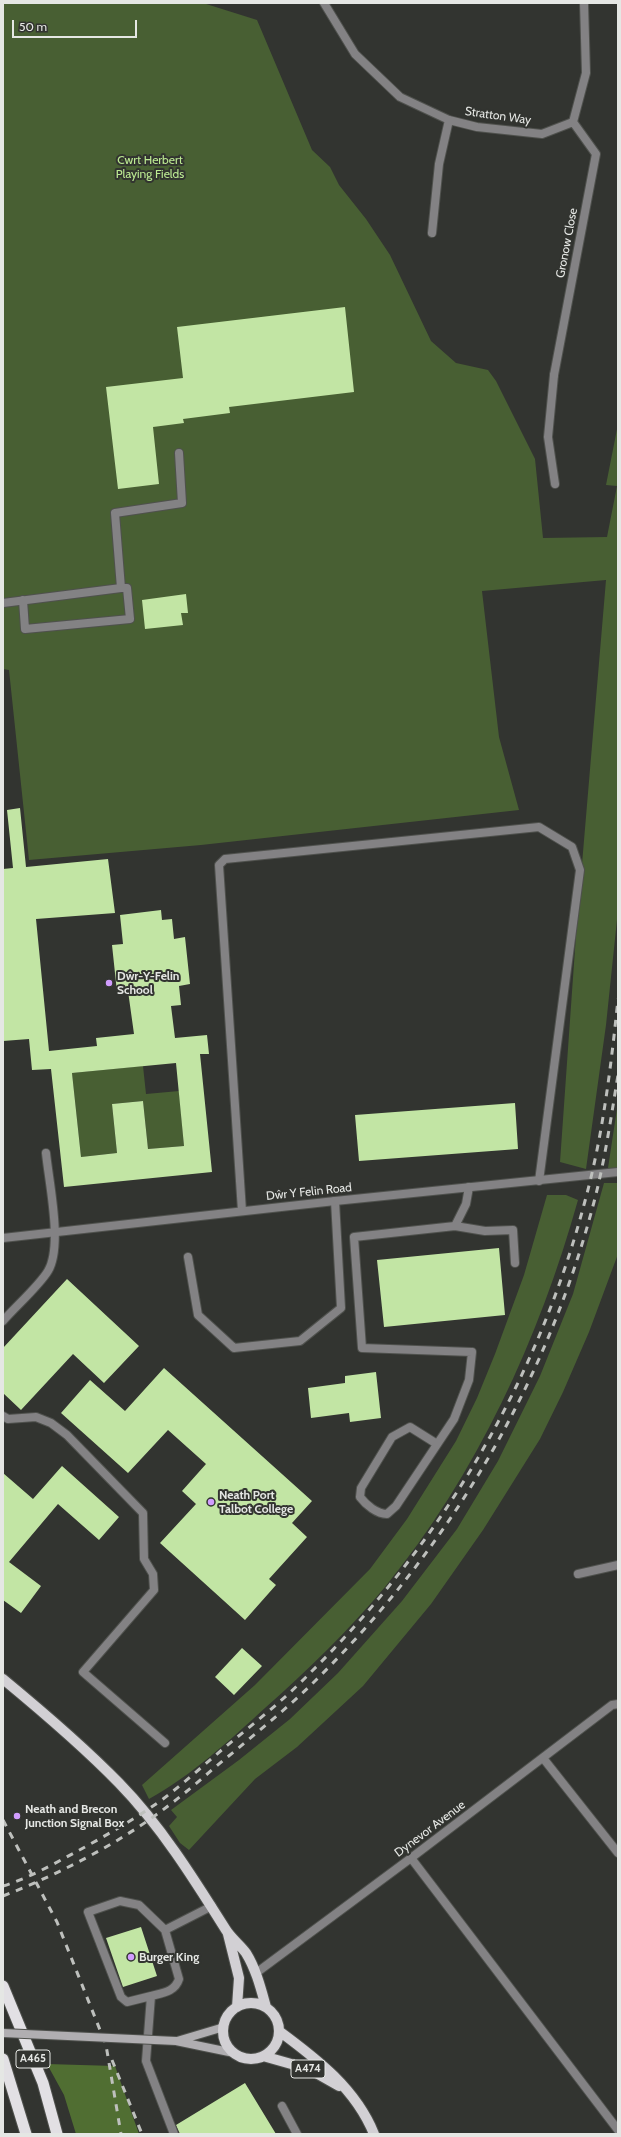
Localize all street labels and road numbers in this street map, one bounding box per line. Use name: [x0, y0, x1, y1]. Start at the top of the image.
street label: Stratton Way: [464, 104, 532, 128]
street label: Gronow Close: [553, 207, 581, 279]
street label: Dŵr Y Felin Road: [265, 1180, 353, 1204]
street label: Dynevor Avenue: [392, 1798, 468, 1860]
road number: A465: [16, 2050, 50, 2068]
road number: A474: [291, 2060, 325, 2078]

